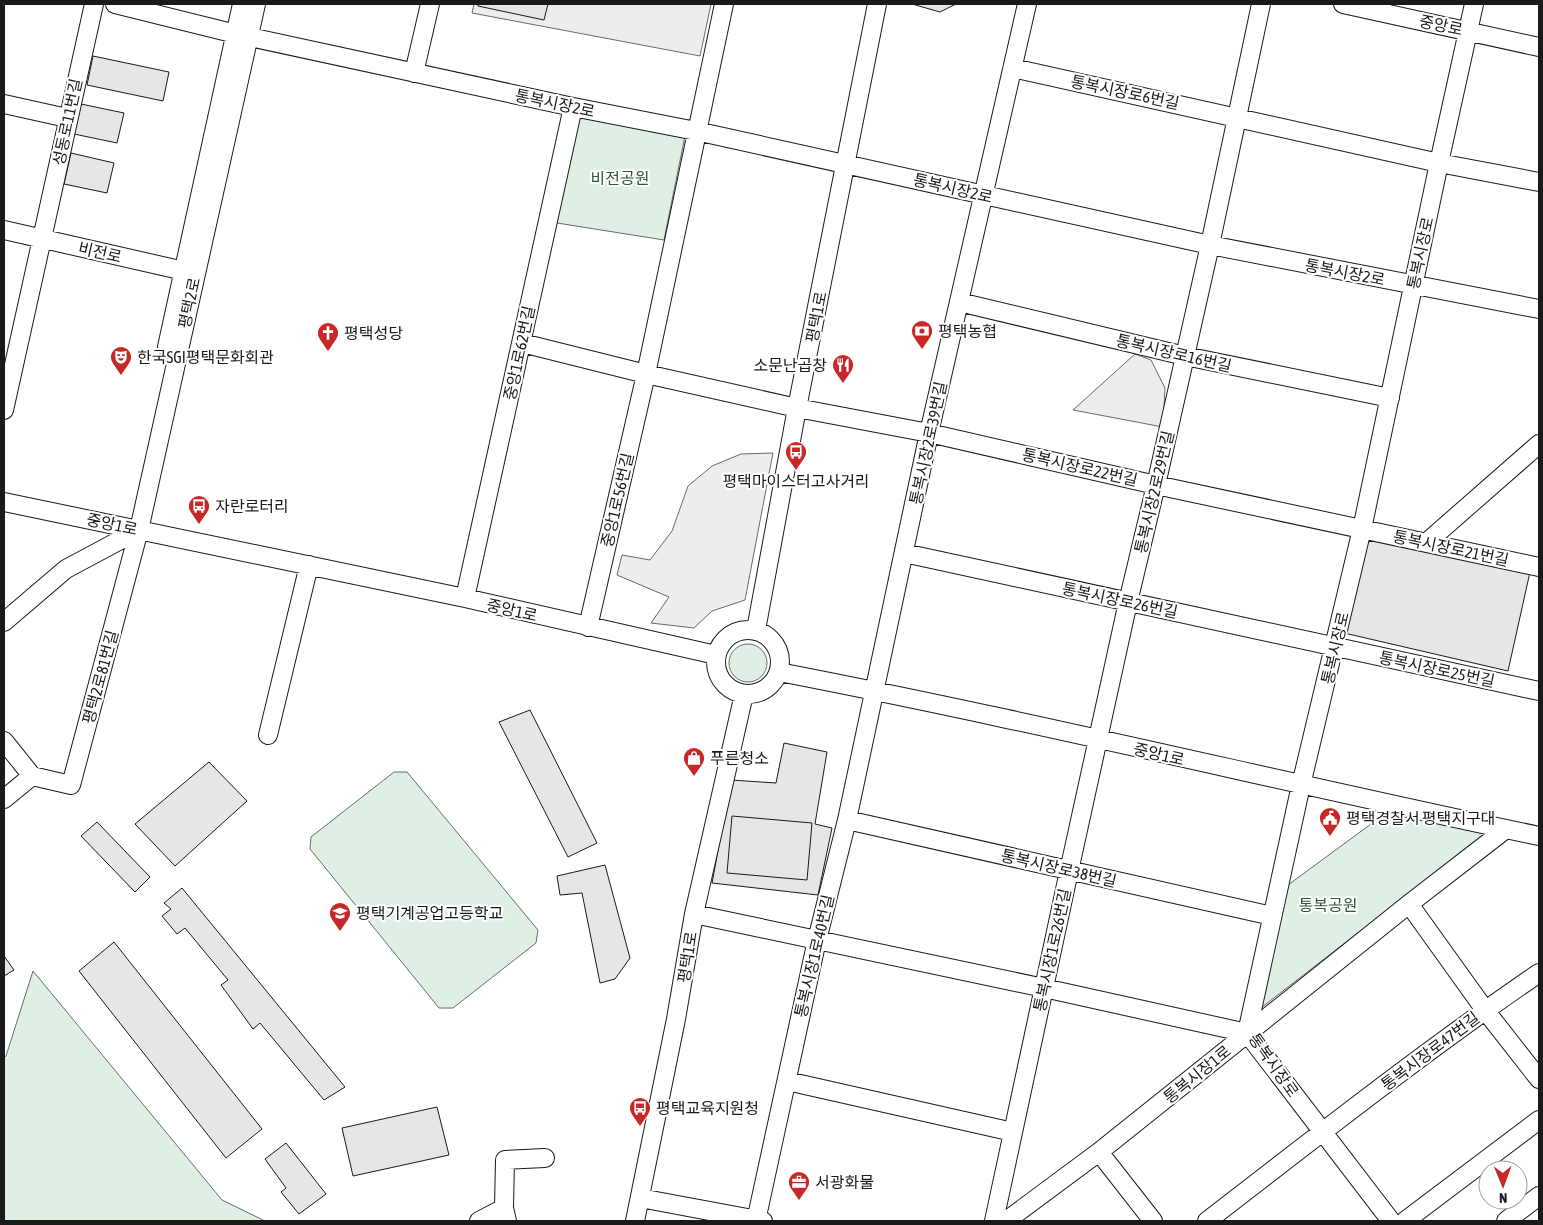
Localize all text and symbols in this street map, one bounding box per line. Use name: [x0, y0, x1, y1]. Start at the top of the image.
street label: 중앙로: [1418, 12, 1465, 38]
street label: 통복시장로6번길: [1069, 72, 1181, 112]
street label: 성동로11번길: [49, 77, 85, 167]
street label: 통복시장2로: [513, 86, 597, 120]
park label: 비전공원: [591, 169, 649, 187]
street label: 통복시장2로: [911, 170, 995, 206]
street label: 통복시장로: [1404, 215, 1437, 291]
street label: 비전로: [76, 238, 124, 266]
street label: 통복시장2로: [1303, 255, 1387, 289]
street label: 평택2로: [175, 276, 203, 330]
street label: 평택1로: [802, 290, 830, 344]
street label: 중앙1로62번길: [500, 304, 538, 402]
bank icon: 평택농협: [910, 319, 934, 350]
church icon: 평택성당: [316, 321, 340, 352]
place label: 평택농협: [938, 322, 997, 340]
place label: 평택성당: [344, 324, 403, 342]
street label: 통복시장로16번길: [1114, 331, 1234, 375]
theatre icon: 한국SGI평택문화회관: [109, 345, 133, 376]
place label: 한국SGI평택문화회관: [137, 348, 274, 366]
restaurant icon: 소문난곱창: [831, 353, 855, 384]
place label: 소문난곱창: [753, 356, 827, 374]
street label: 통복시장2로39번길: [906, 380, 950, 506]
street label: 통복시장2로29번길: [1131, 429, 1177, 555]
bus stop icon: 평택마이스터고사거리: [784, 440, 808, 471]
street label: 통복시장로22번길: [1020, 445, 1140, 489]
street label: 중앙1로56번길: [597, 451, 637, 549]
place label: 평택마이스터고사거리: [722, 472, 870, 490]
bus stop icon: 자란로터리: [187, 494, 211, 525]
place label: 자란로터리: [215, 497, 289, 515]
street label: 중앙1로: [85, 510, 139, 538]
street label: 통복시장로21번길: [1391, 527, 1511, 569]
street label: 통복시장로26번길: [1060, 579, 1180, 621]
street label: 중앙1로: [485, 595, 539, 625]
street label: 통복시장로: [1318, 610, 1352, 686]
street label: 평택2로81번길: [79, 628, 121, 726]
street label: 통복시장로25번길: [1377, 648, 1497, 690]
street label: 중앙1로: [1132, 739, 1186, 769]
shop icon: 푸른청소: [682, 746, 706, 777]
place label: 푸른청소: [710, 749, 769, 767]
public building icon: 평택경찰서 평택지구대: [1318, 806, 1342, 837]
place label: 평택경찰서 평택지구대: [1346, 809, 1495, 827]
street label: 통복시장로38번길: [999, 846, 1119, 890]
street label: 통복시장1로26번길: [1030, 887, 1074, 1013]
street label: 통복시장1로40번길: [791, 893, 837, 1019]
park label: 통복공원: [1299, 896, 1357, 914]
school or university icon: 평택기계공업고등학교: [328, 901, 352, 932]
place label: 평택기계공업고등학교: [356, 904, 503, 922]
street label: 평택1로: [674, 930, 700, 984]
street label: 통복시장로47번길: [1377, 1008, 1483, 1094]
street label: 통복시장로: [1246, 1030, 1303, 1101]
street label: 통복시장1로: [1160, 1041, 1234, 1107]
bus stop icon: 평택교육지원청: [628, 1096, 652, 1127]
place label: 평택교육지원청: [656, 1099, 759, 1117]
north arrow: [1478, 1160, 1528, 1210]
office icon: 서광화물: [787, 1170, 811, 1201]
place label: 서광화물: [815, 1173, 874, 1191]
text: N: [1499, 1190, 1507, 1206]

